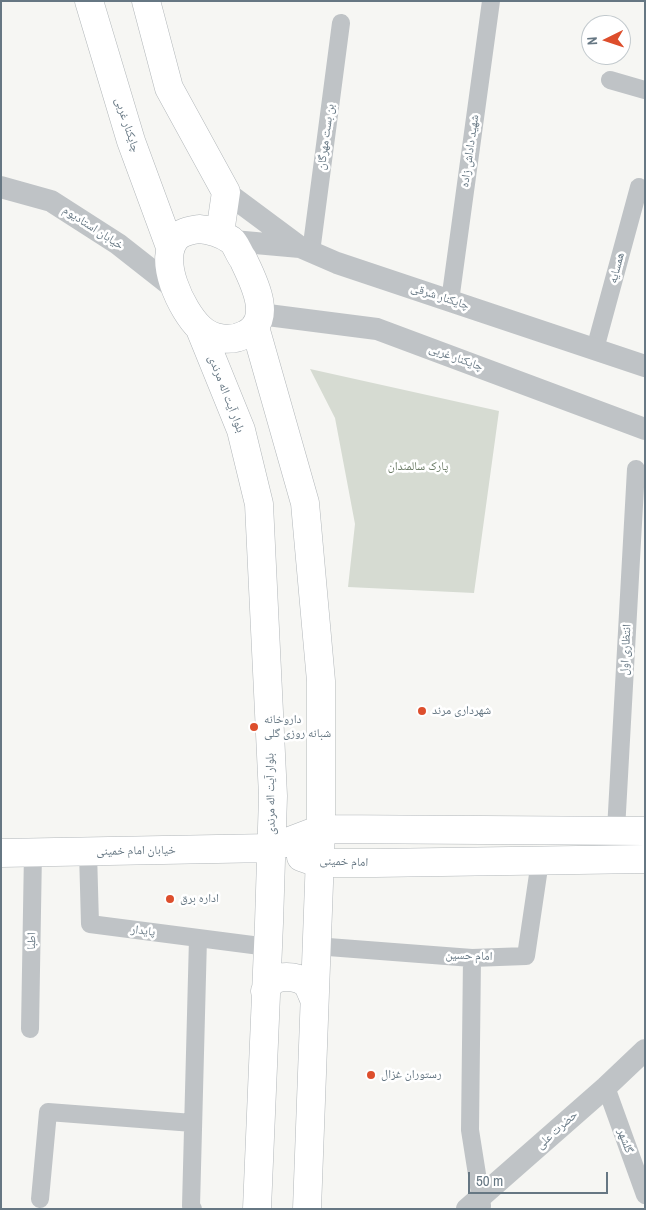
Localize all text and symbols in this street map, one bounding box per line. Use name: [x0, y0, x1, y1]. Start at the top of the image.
north arrow: [581, 15, 631, 65]
text: N: [583, 36, 601, 46]
street label: چایکنار غربی: [111, 96, 143, 154]
street label: بن بست مهرگان: [314, 103, 338, 171]
street label: شهید داداش زاده: [458, 114, 482, 188]
street label: خیابان استادیوم: [60, 203, 126, 253]
street label: همسایه: [606, 251, 628, 285]
street label: چایکنار شرقی: [409, 281, 471, 313]
street label: چایکنار غربی: [427, 342, 485, 374]
street label: بلوار آیت اله مرندی: [205, 353, 247, 435]
park label: پارک سالمندان: [388, 460, 448, 474]
street label: انتظاری اول: [617, 624, 635, 676]
place label: شهرداری مرند: [432, 704, 491, 718]
marker: شهرداری مرند: [416, 705, 428, 717]
place label: داروخانه شبانه روزی گلی: [264, 713, 331, 741]
marker: داروخانه شبانه روزی گلی: [248, 721, 260, 733]
street label: بلوار آیت اله مرندی: [263, 753, 279, 835]
street label: خیابان امام خمینی: [96, 843, 176, 859]
street label: امام خمینی: [319, 854, 369, 870]
place label: اداره برق: [180, 892, 219, 906]
marker: اداره برق: [164, 893, 176, 905]
street label: پایدار: [130, 922, 156, 940]
street label: اطبا: [25, 932, 39, 950]
street label: امام حسین: [445, 948, 493, 964]
place label: رستوران غزال: [381, 1068, 442, 1082]
marker: رستوران غزال: [365, 1069, 377, 1081]
street label: حضرت علی: [533, 1108, 581, 1152]
street label: گلشهر: [614, 1127, 636, 1155]
scale bar: [471, 1162, 611, 1194]
text: 50 m: [476, 1170, 503, 1191]

